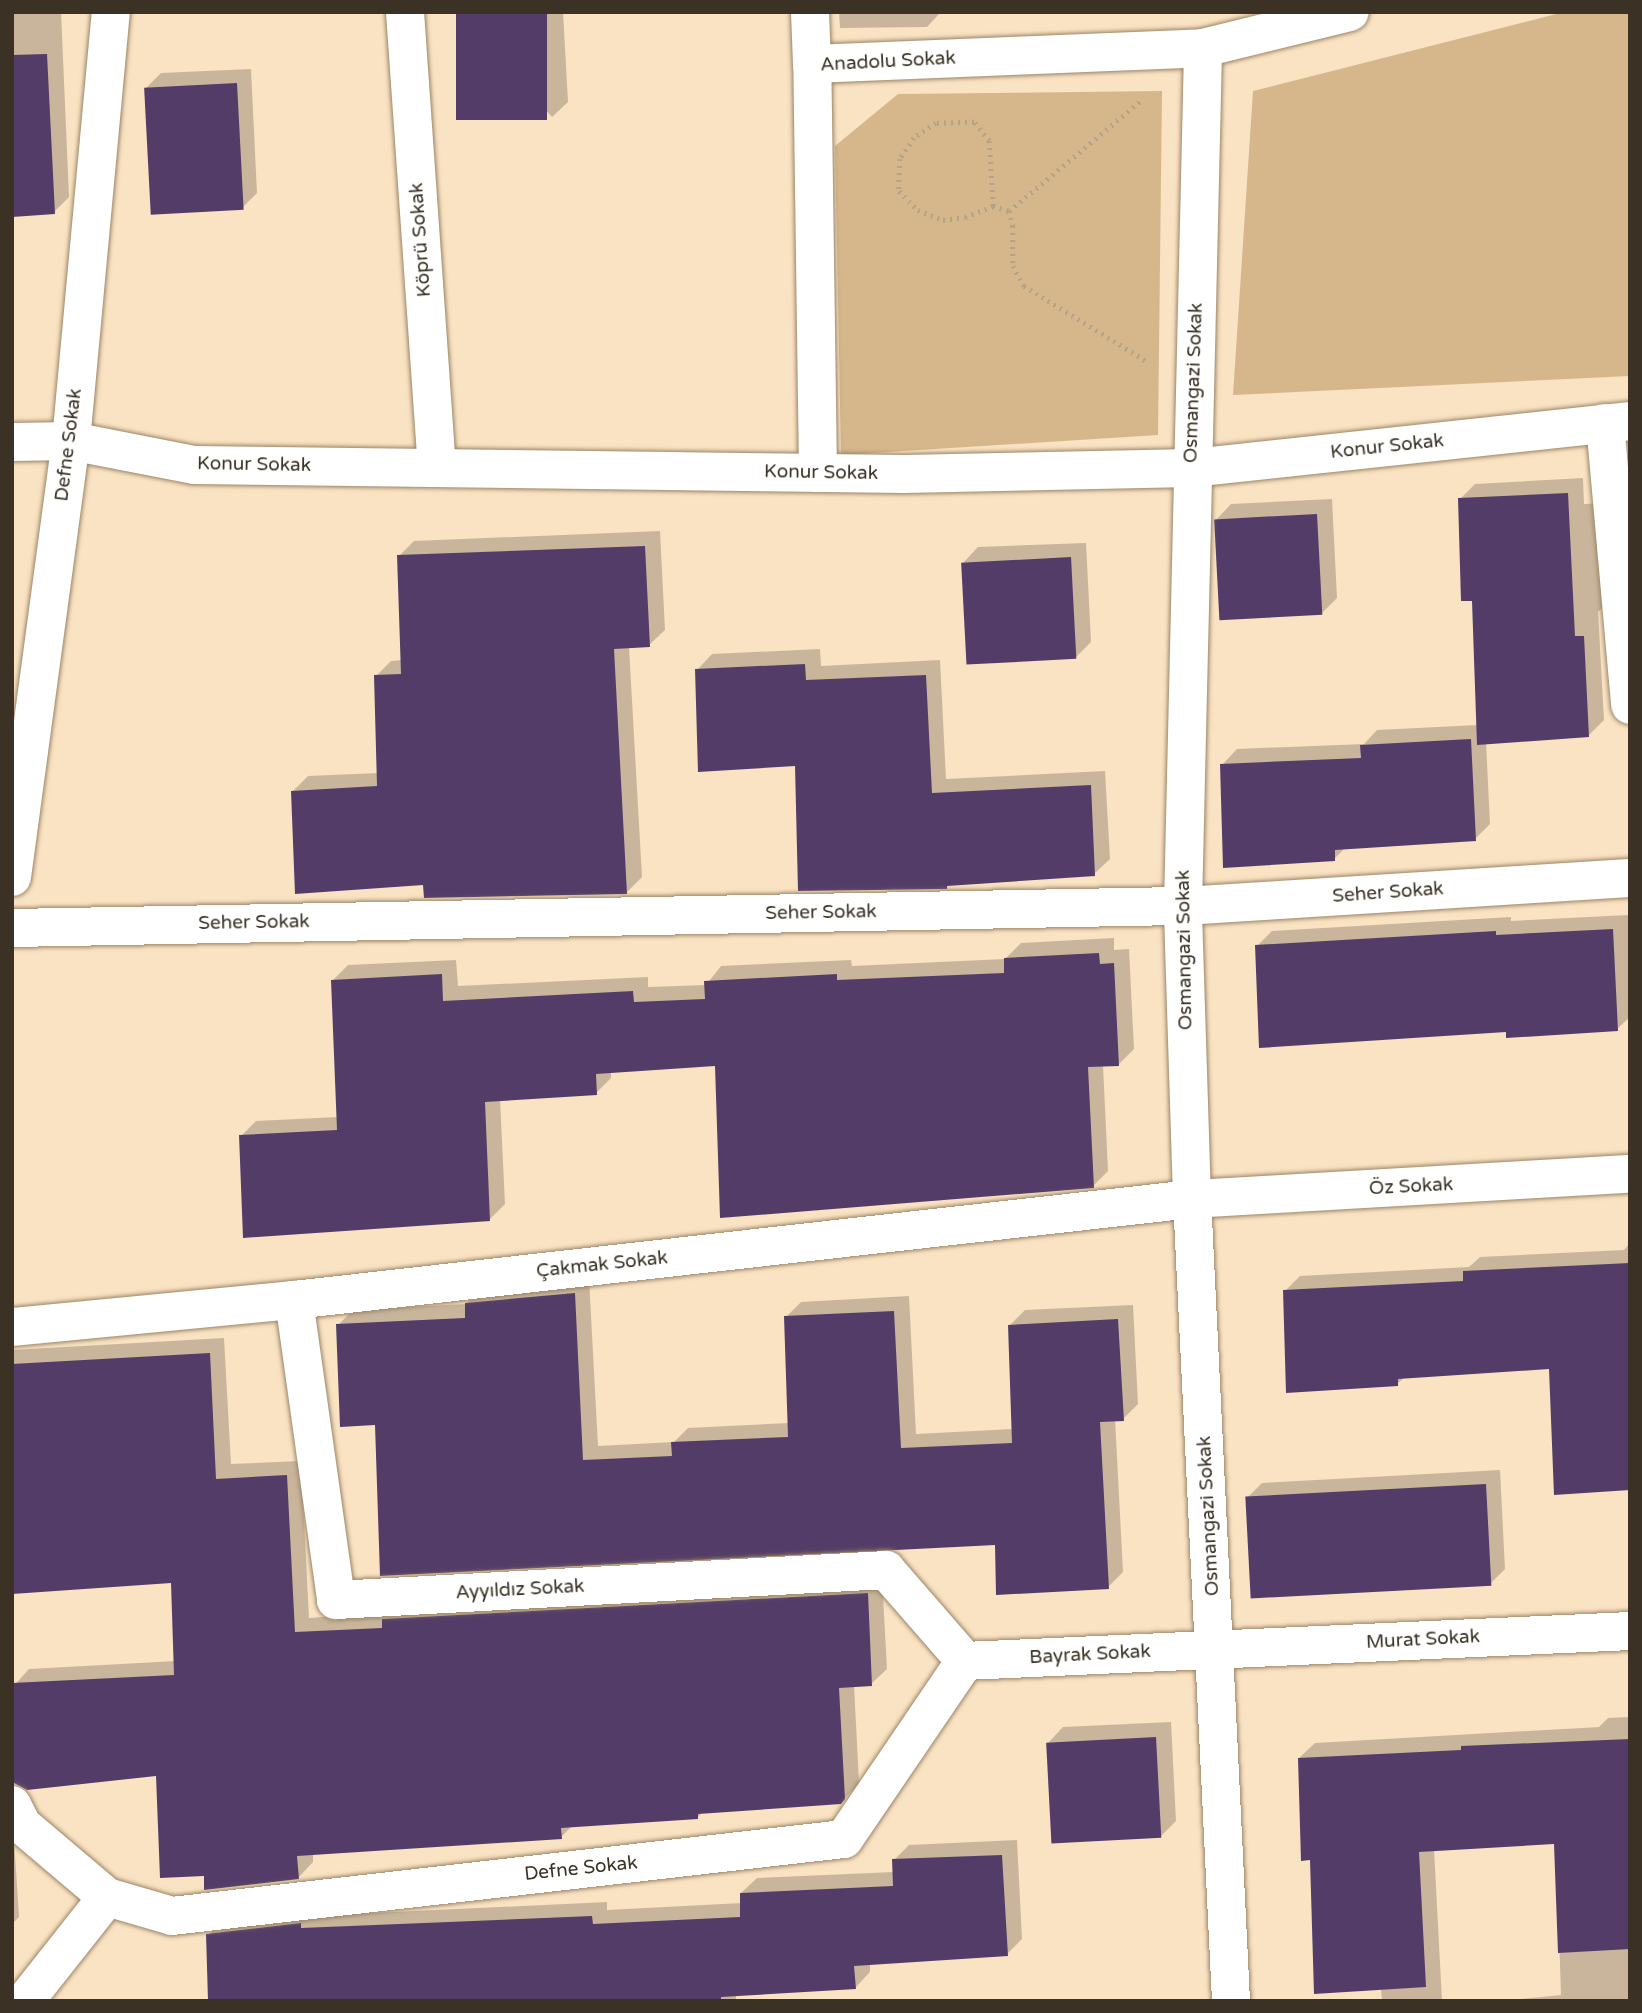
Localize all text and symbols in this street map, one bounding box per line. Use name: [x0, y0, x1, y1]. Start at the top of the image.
street label: Anadolu Sokak: [820, 47, 956, 77]
street label: Köprü Sokak: [406, 182, 436, 298]
street label: Osmangazi Sokak: [1180, 302, 1208, 464]
street label: Defne Sokak: [51, 387, 87, 503]
street label: Konur Sokak: [1329, 430, 1445, 464]
street label: Konur Sokak: [197, 453, 311, 477]
street label: Konur Sokak: [764, 461, 878, 485]
street label: Osmangazi Sokak: [1172, 870, 1198, 1030]
street label: Seher Sokak: [1332, 878, 1444, 908]
street label: Seher Sokak: [765, 901, 877, 925]
street label: Seher Sokak: [198, 911, 310, 935]
street label: Öz Sokak: [1368, 1173, 1454, 1201]
street label: Çakmak Sokak: [535, 1247, 669, 1283]
street label: Osmangazi Sokak: [1193, 1435, 1225, 1597]
street label: Ayyıldız Sokak: [455, 1575, 585, 1605]
street label: Murat Sokak: [1365, 1626, 1481, 1654]
street label: Bayrak Sokak: [1029, 1640, 1151, 1670]
street label: Defne Sokak: [523, 1852, 639, 1886]

